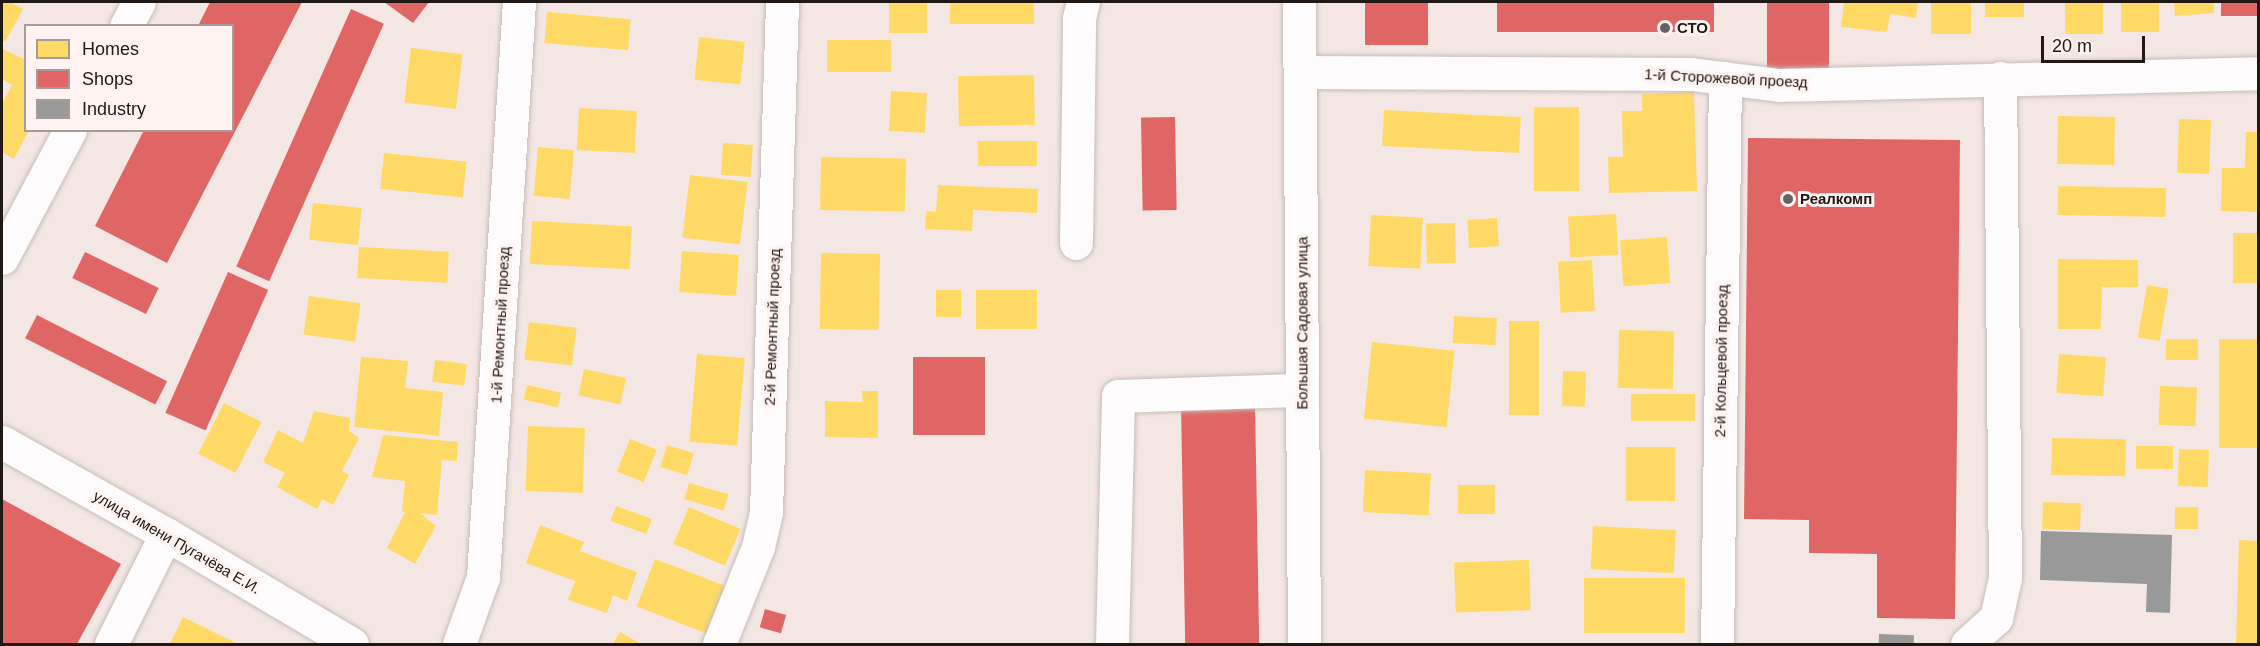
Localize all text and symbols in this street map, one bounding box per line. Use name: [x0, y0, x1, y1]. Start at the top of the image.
place label: СТО: [1677, 19, 1708, 37]
marker: СТО: [1658, 21, 1672, 35]
legend: [24, 24, 234, 132]
scale bar: [2044, 24, 2148, 62]
text: 20 m: [2052, 36, 2092, 56]
text: Homes: [82, 39, 139, 59]
street label: 1-й Сторожевой проезд: [1644, 65, 1808, 91]
text: Shops: [82, 69, 133, 89]
text: Industry: [82, 99, 146, 119]
place label: Реалкомп: [1800, 190, 1872, 208]
marker: Реалкомп: [1781, 192, 1795, 206]
street label: Большая Садовая улица: [1293, 236, 1311, 410]
street label: 1-й Ремонтный проезд: [487, 246, 513, 404]
street label: 2-й Ремонтный проезд: [760, 248, 784, 406]
street label: 2-й Кольцевой проезд: [1711, 284, 1731, 438]
street label: улица имени Пугачёва Е.И.: [90, 487, 264, 597]

